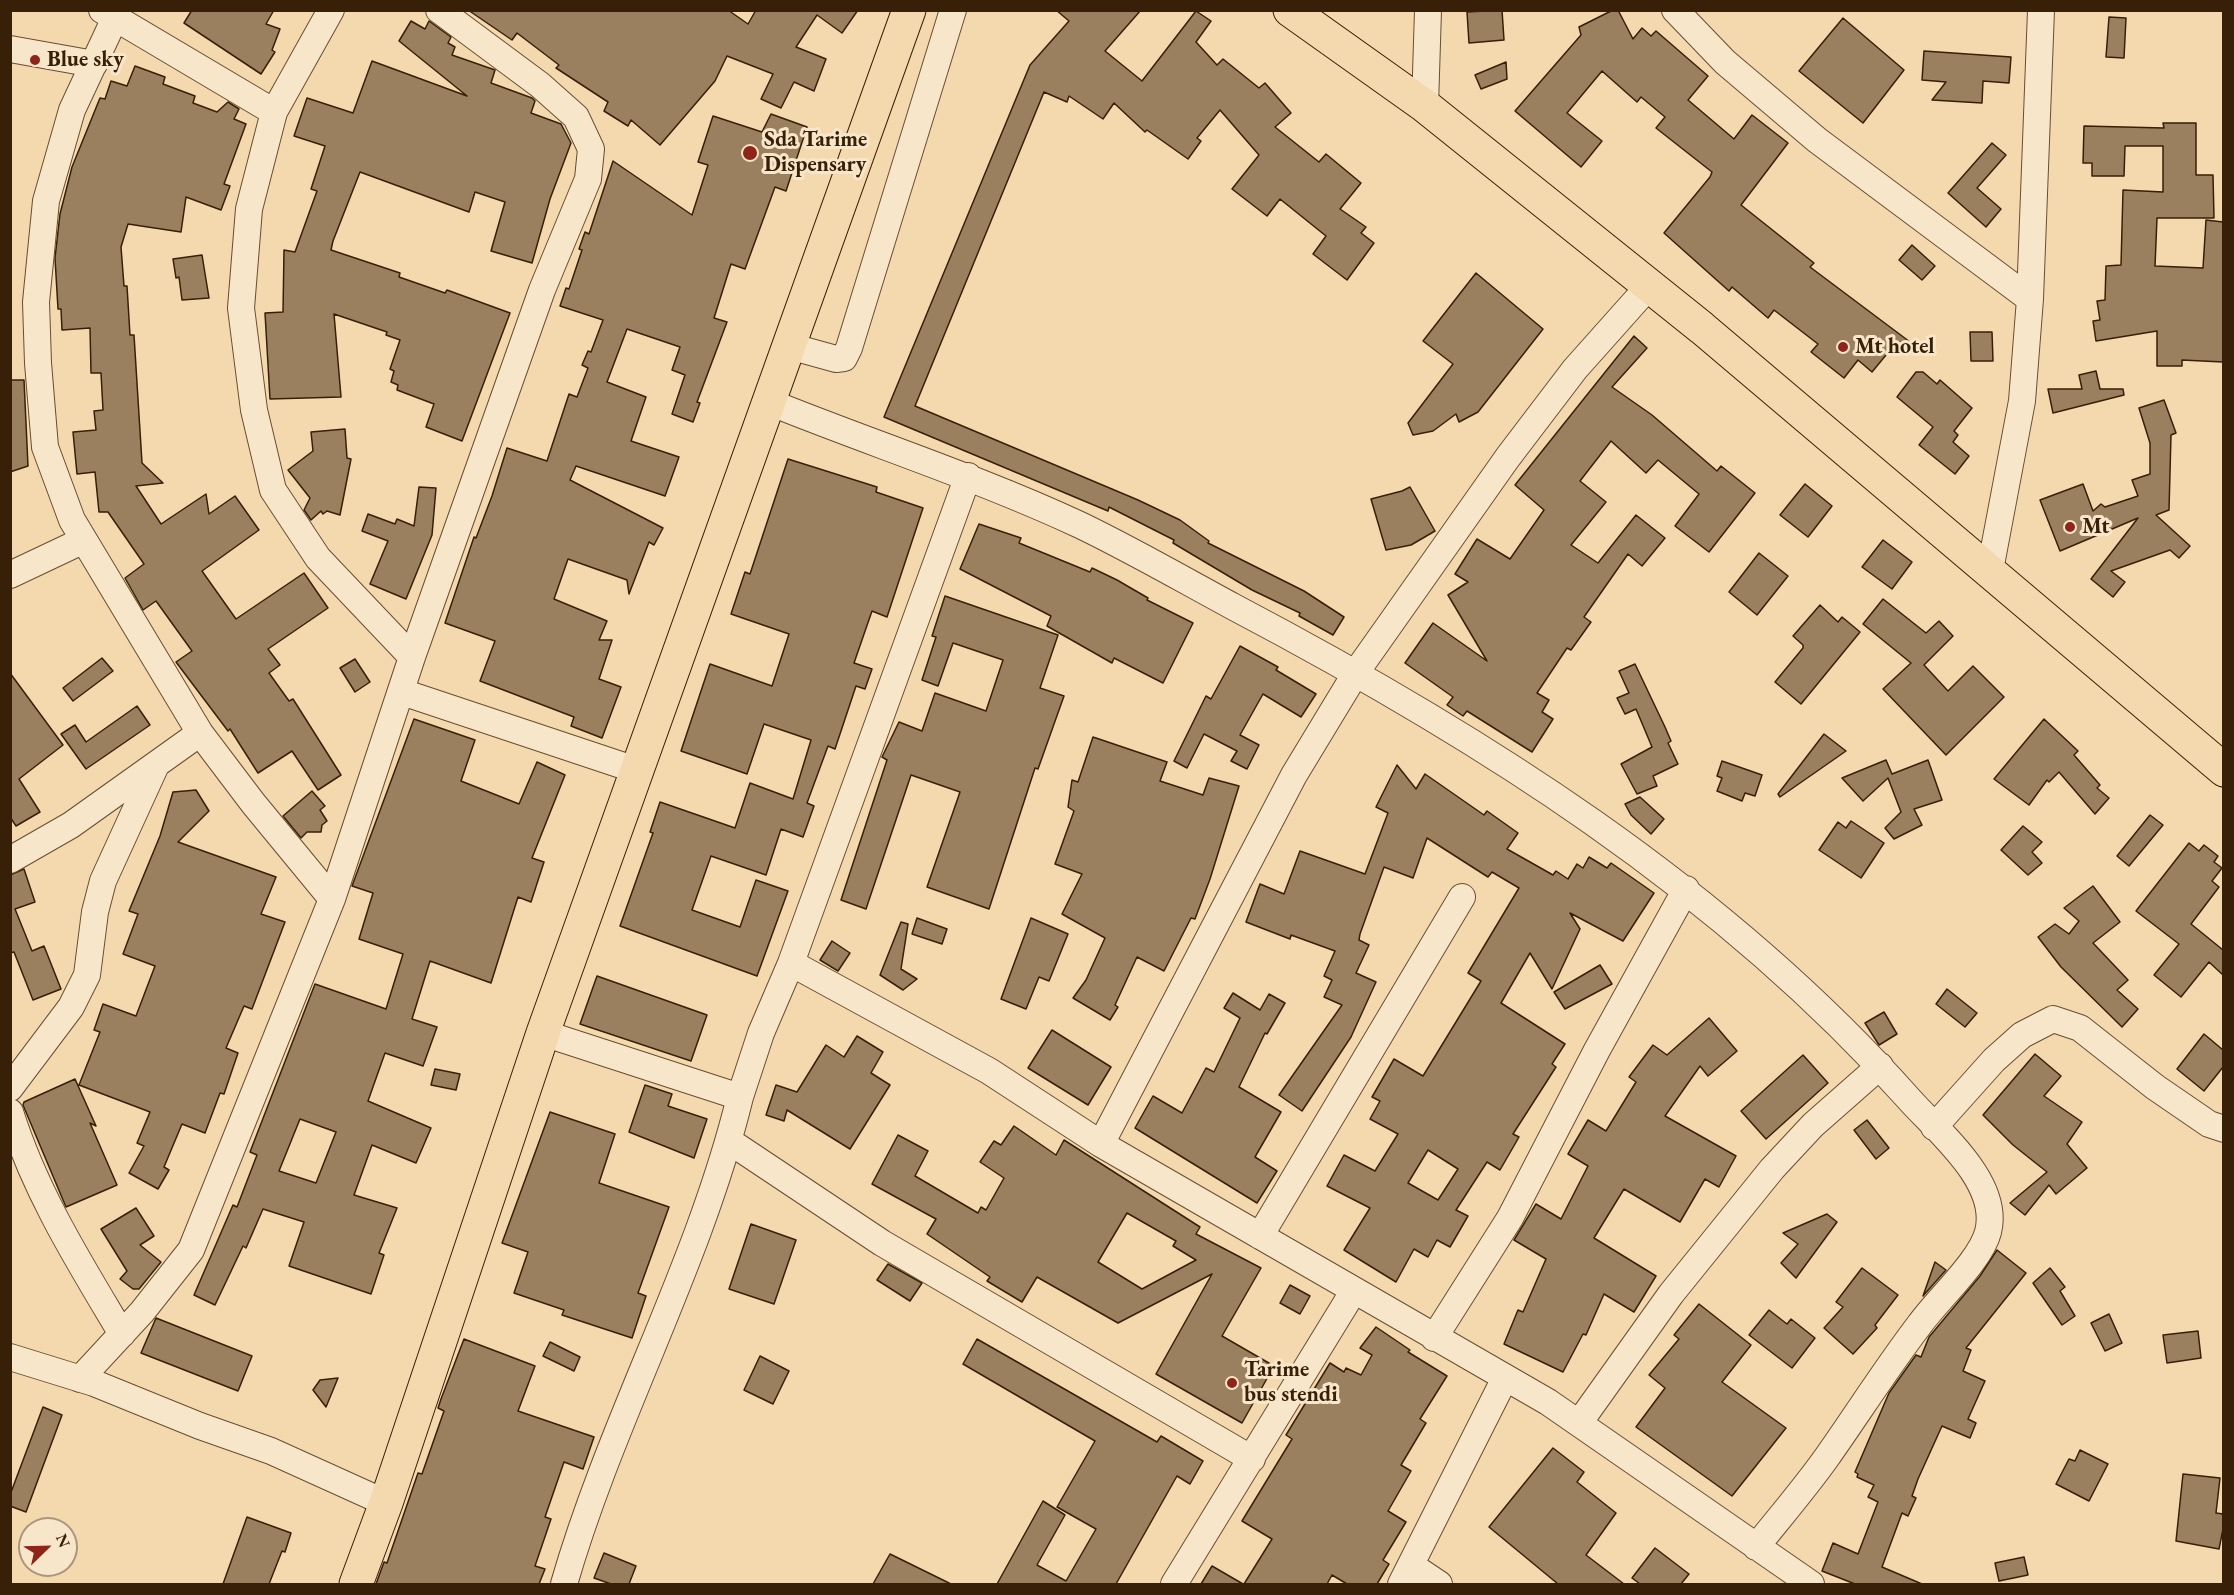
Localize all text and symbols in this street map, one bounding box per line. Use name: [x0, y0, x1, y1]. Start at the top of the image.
place label: Blue sky: [47, 47, 124, 73]
marker: Blue sky: [28, 53, 42, 67]
place label: Sda Tarime Dispensary: [764, 127, 867, 178]
marker: Sda Tarime Dispensary: [741, 144, 759, 162]
place label: Mt hotel: [1855, 334, 1935, 360]
marker: Mt hotel: [1836, 340, 1850, 354]
place label: Mt: [2082, 514, 2110, 540]
marker: Mt: [2063, 520, 2077, 534]
place label: Tarime bus stendi: [1244, 1357, 1338, 1408]
marker: Tarime bus stendi: [1225, 1376, 1239, 1390]
north arrow: [18, 1517, 78, 1577]
text: N: [51, 1530, 75, 1551]

